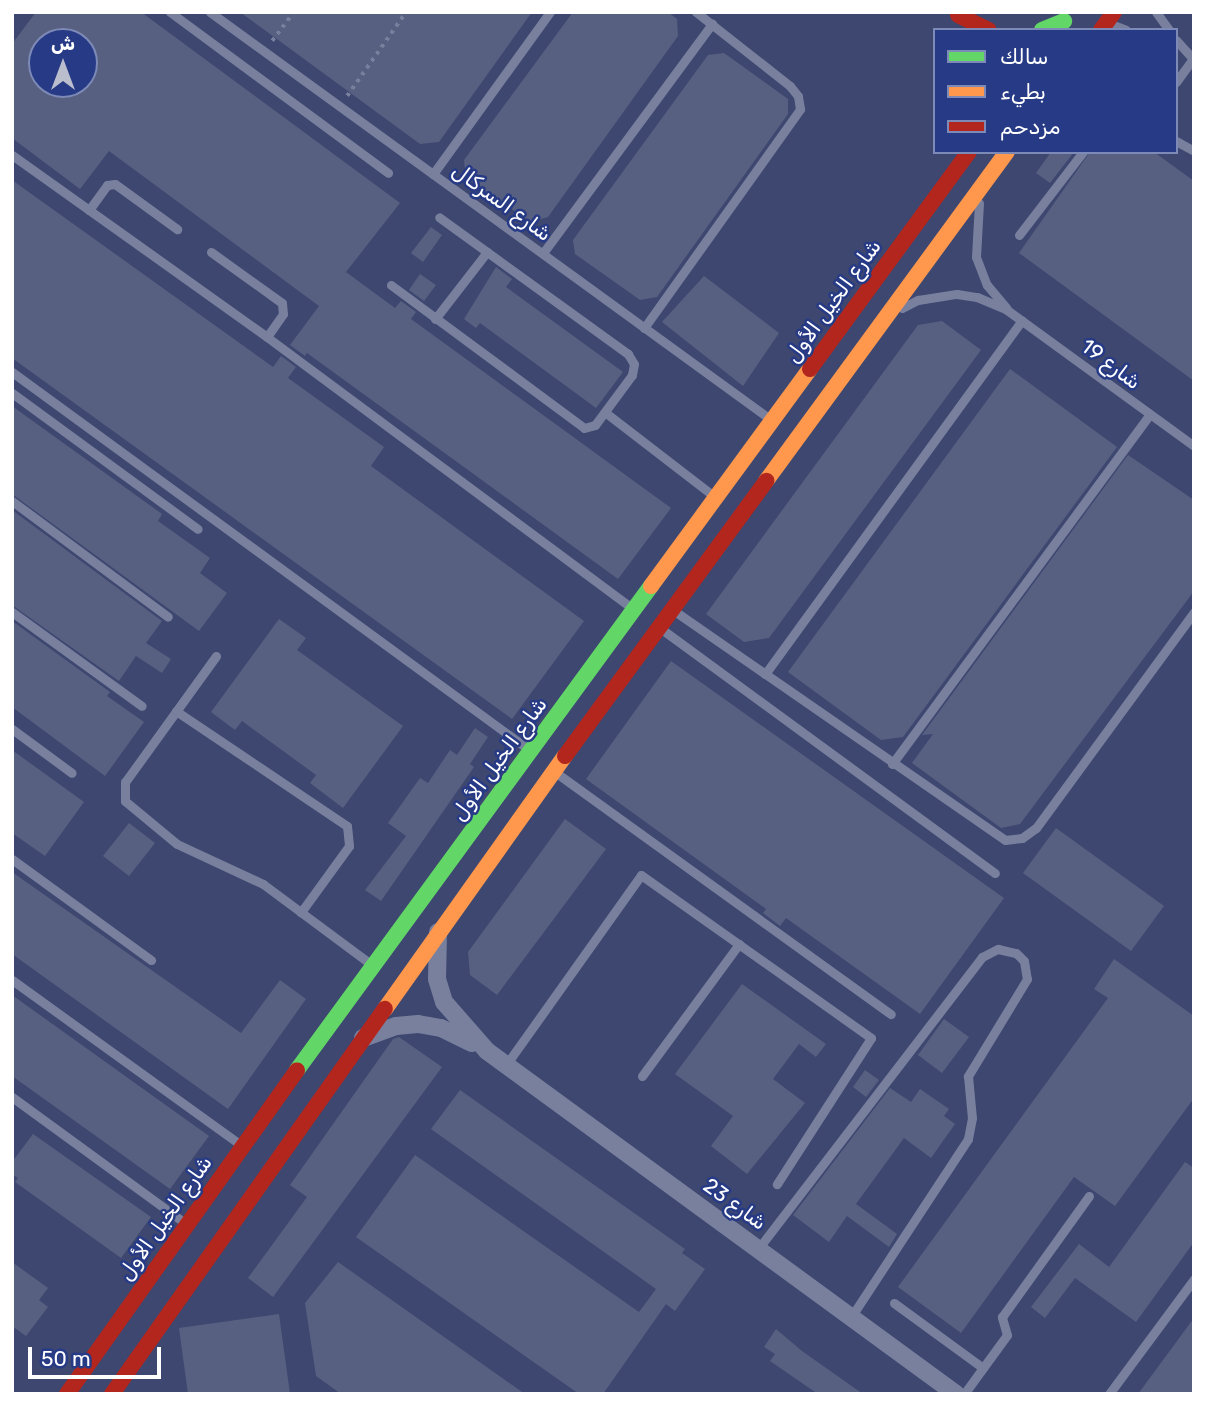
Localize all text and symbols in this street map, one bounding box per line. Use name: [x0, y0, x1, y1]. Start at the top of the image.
north arrow: [28, 28, 98, 98]
legend: [933, 28, 1178, 154]
text: ش: [51, 32, 75, 55]
text: سالك: [1000, 44, 1048, 69]
text: بطيء: [1000, 79, 1046, 104]
text: مزدحم: [1000, 114, 1060, 139]
street label: شارع السركال: [447, 158, 557, 246]
street label: شارع الخيل الأول: [780, 234, 886, 368]
street label: شارع 19: [1076, 333, 1146, 395]
street label: شارع الخيل الأول: [446, 692, 552, 826]
street label: شارع الخيل الأول: [113, 1151, 217, 1285]
street label: شارع 23: [698, 1173, 772, 1235]
scale bar: [32, 1332, 164, 1376]
text: 50 m: [41, 1346, 91, 1371]

